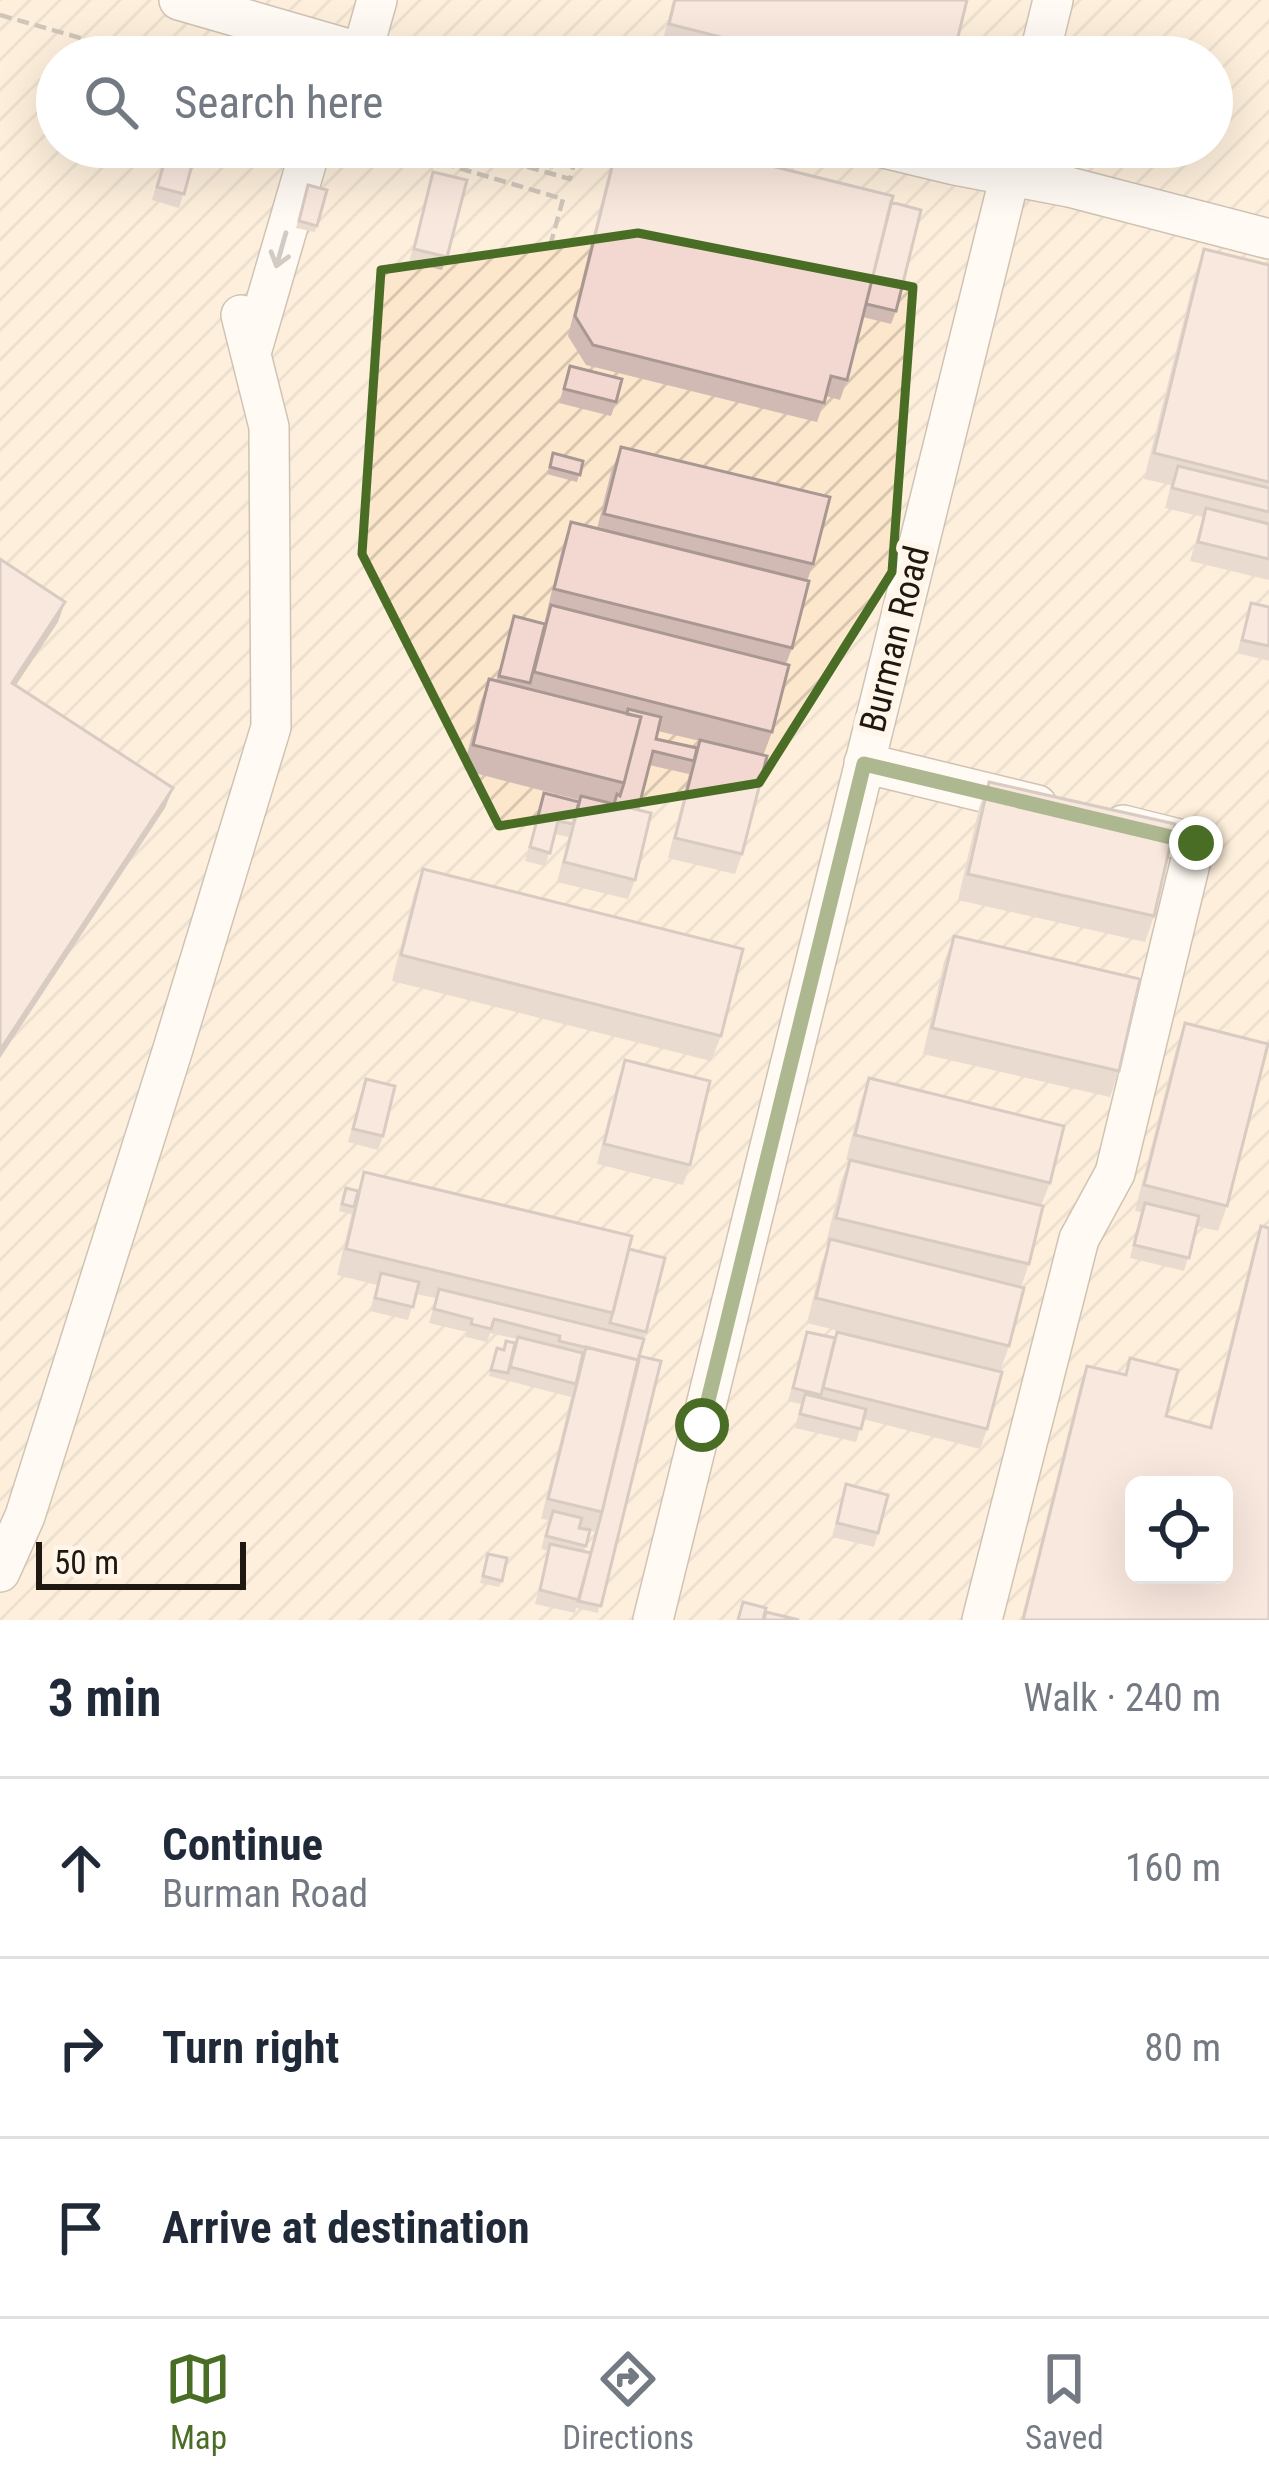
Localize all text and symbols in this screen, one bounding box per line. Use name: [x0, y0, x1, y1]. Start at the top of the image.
search box: [36, 36, 1233, 168]
icon: search: [78, 69, 144, 135]
text: Search here: [174, 76, 383, 129]
one-way arrow: [269, 230, 291, 268]
street label: Burman Road: [852, 542, 938, 736]
route end: [1169, 816, 1223, 870]
route start: [675, 1398, 729, 1452]
map controls: [1125, 1476, 1233, 1584]
button: locate: [1125, 1476, 1233, 1584]
scale bar: [36, 1536, 246, 1589]
text: 50 m: [54, 1543, 119, 1582]
text: 3 min: [48, 1669, 161, 1728]
text: Walk · 240 m: [1023, 1675, 1221, 1721]
text: Continue: [162, 1818, 323, 1871]
icon: ahead: [48, 1835, 114, 1901]
text: 160 m: [1125, 1845, 1221, 1891]
text: Burman Road: [162, 1871, 368, 1917]
icon: right: [48, 2015, 114, 2081]
text: Turn right: [162, 2021, 339, 2074]
text: 80 m: [1144, 2025, 1221, 2071]
icon: arrive: [48, 2195, 114, 2261]
text: Arrive at destination: [162, 2201, 530, 2254]
tab: Map: [165, 2346, 231, 2457]
tab: Directions: [562, 2346, 694, 2457]
tab: Saved: [1025, 2346, 1104, 2457]

